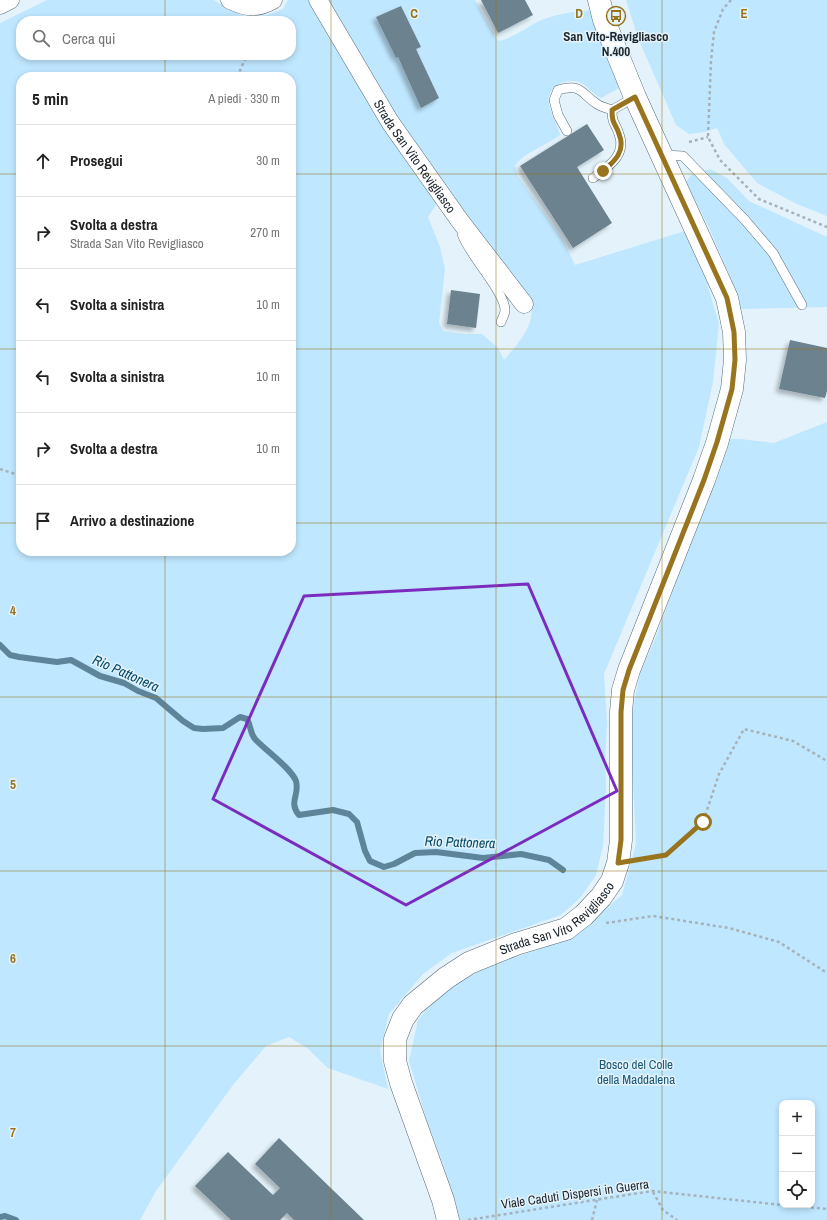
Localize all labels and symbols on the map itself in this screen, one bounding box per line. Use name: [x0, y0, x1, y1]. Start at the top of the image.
text: C: [410, 5, 418, 22]
text: D: [575, 5, 583, 22]
bus stop icon: San Vito-Revigliasco N.400: [605, 5, 627, 27]
text: E: [740, 5, 748, 22]
place label: San Vito-Revigliasco N.400: [563, 28, 669, 60]
street label: Strada San Vito Revigliasco: [370, 96, 460, 216]
route end: [594, 162, 612, 180]
text: 4: [10, 602, 16, 619]
water label: Rio Pattonera: [90, 650, 162, 696]
text: 5: [10, 776, 16, 793]
route start: [694, 813, 712, 831]
water label: Rio Pattonera: [424, 832, 496, 852]
street label: Strada San Vito Revigliasco: [497, 878, 618, 958]
text: 6: [10, 950, 16, 967]
park label: Bosco del Colle della Maddalena: [597, 1056, 675, 1088]
text: 7: [10, 1124, 16, 1141]
street label: Viale Caduti Dispersi in Guerra: [500, 1175, 650, 1213]

